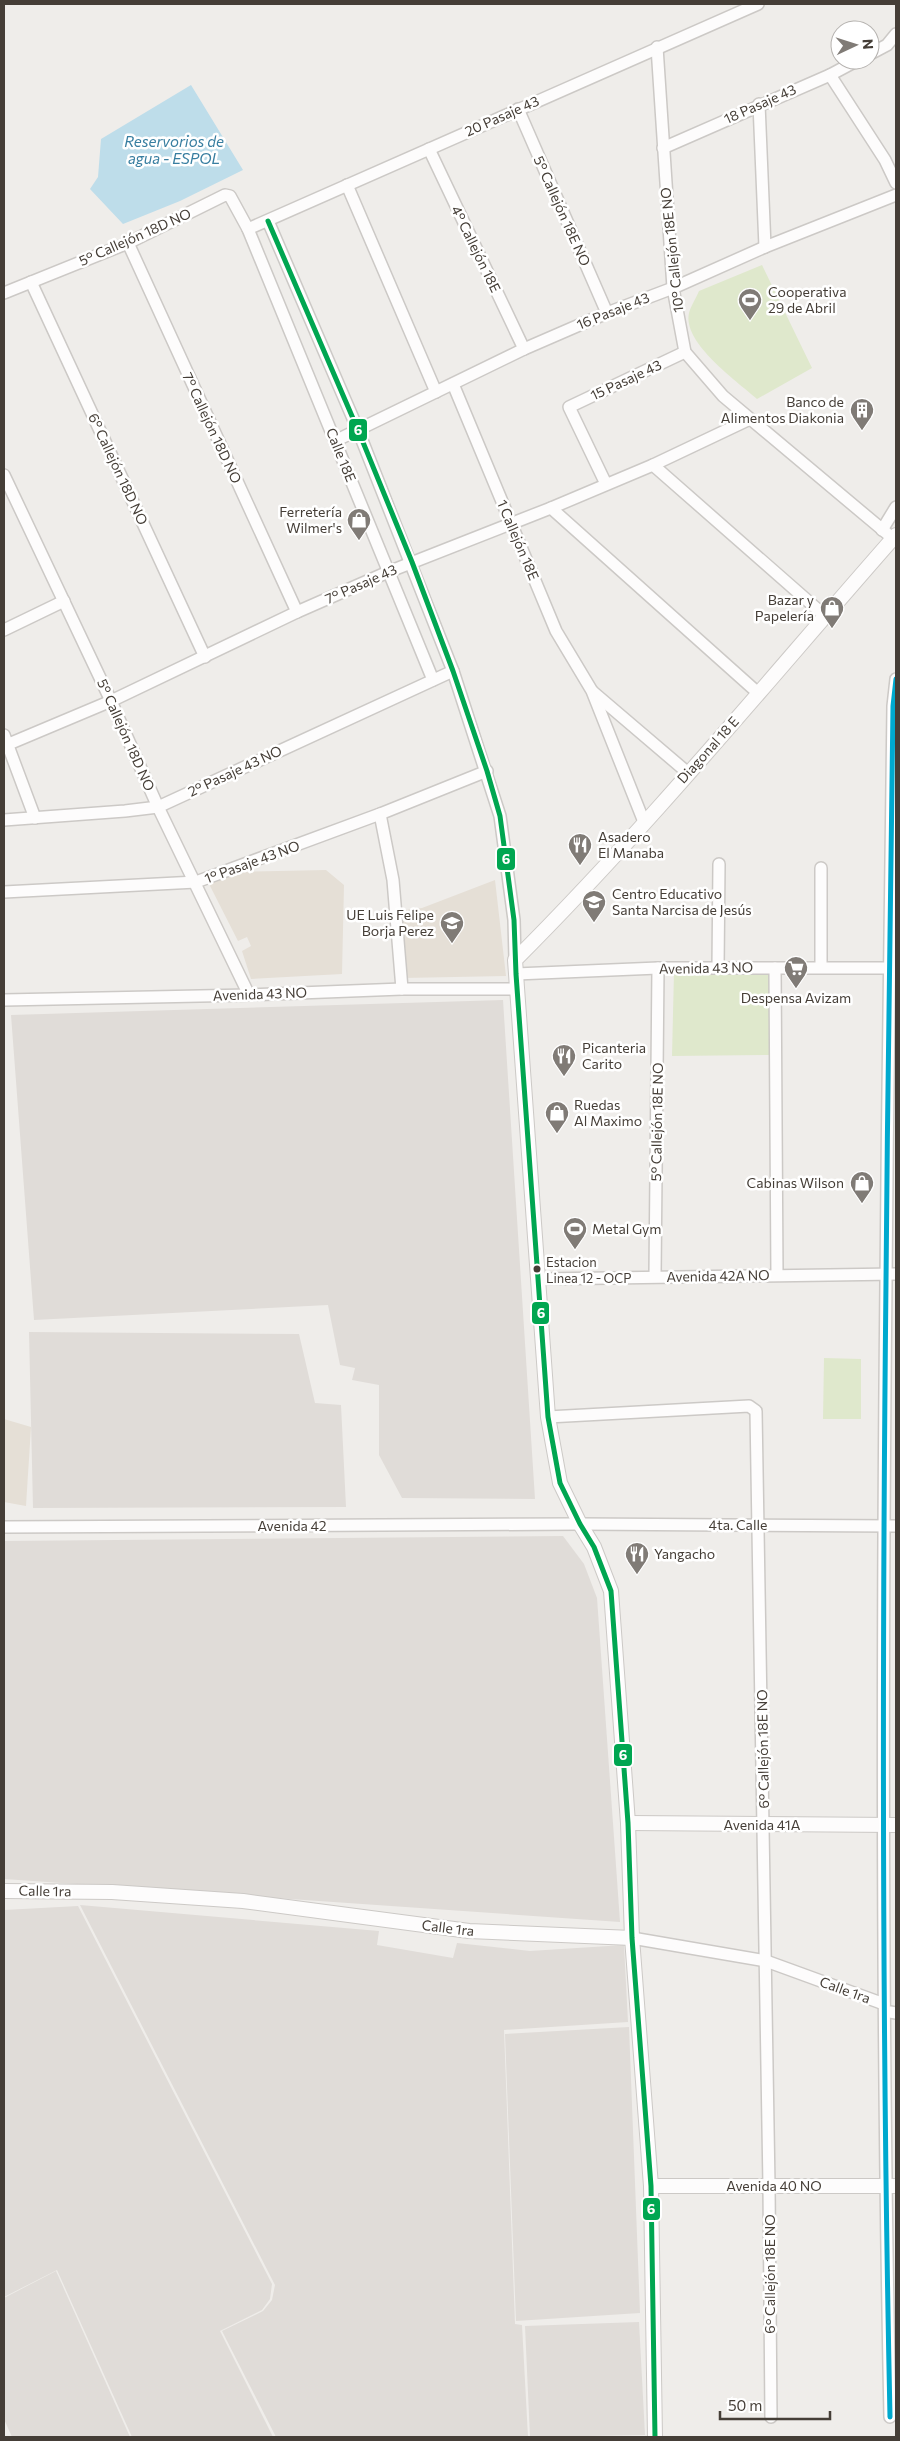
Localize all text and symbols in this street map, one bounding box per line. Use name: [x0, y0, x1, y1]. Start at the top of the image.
north arrow: [830, 20, 880, 70]
text: N: [860, 38, 877, 50]
street label: 18 Pasaje 43: [721, 80, 798, 127]
street label: 20 Pasaje 43: [462, 92, 542, 139]
water label: Reservorios de agua - ESPOL: [124, 132, 224, 167]
street label: 5° Callejón 18E NO: [531, 153, 594, 269]
street label: 10° Callejón 18E NO: [656, 187, 687, 314]
street label: 4° Callejón 18E: [448, 203, 505, 295]
street label: 5° Callejón 18D NO: [76, 204, 193, 269]
place label: Cooperativa 29 de Abril: [768, 283, 846, 316]
sports icon: Cooperativa 29 de Abril: [737, 287, 763, 321]
street label: 16 Pasaje 43: [574, 288, 652, 333]
street label: 15 Pasaje 43: [588, 356, 664, 403]
street label: 7° Callejón 18D NO: [179, 370, 246, 486]
place label: Banco de Alimentos Diakonia: [721, 393, 844, 426]
building icon: Banco de Alimentos Diakonia: [849, 397, 875, 431]
street label: 6° Callejón 18D NO: [85, 410, 152, 527]
line badge: 6: [348, 418, 368, 442]
text: 6: [354, 421, 363, 438]
street label: Calle 18E: [323, 425, 360, 484]
street label: 1 Callejón 18E: [494, 497, 543, 582]
place label: Ferretería Wilmer's: [279, 503, 342, 536]
shop icon: Ferretería Wilmer's: [346, 507, 372, 541]
street label: 7° Pasaje 43: [322, 560, 399, 607]
place label: Bazar y Papelería: [755, 591, 814, 624]
shop icon: Bazar y Papelería: [819, 595, 845, 629]
street label: 5° Callejón 18D NO: [94, 676, 159, 793]
street label: Diagonal 18 E: [673, 713, 742, 787]
street label: 2° Pasaje 43 NO: [185, 741, 284, 800]
place label: Asadero El Manaba: [598, 828, 664, 861]
restaurant icon: Asadero El Manaba: [567, 832, 593, 866]
street label: 1° Pasaje 43 NO: [202, 836, 302, 887]
line badge: 6: [496, 847, 516, 871]
text: 6: [502, 850, 511, 867]
place label: Centro Educativo Santa Narcisa de Jesús: [612, 885, 752, 918]
school or university icon: Centro Educativo Santa Narcisa de Jesús: [581, 889, 607, 923]
place label: UE Luis Felipe Borja Perez: [346, 906, 434, 939]
school or university icon: UE Luis Felipe Borja Perez: [439, 910, 465, 944]
supermarket icon: Despensa Avizam: [783, 955, 809, 989]
street label: Avenida 43 NO: [659, 958, 753, 977]
street label: Avenida 43 NO: [213, 983, 307, 1004]
place label: Despensa Avizam: [741, 989, 851, 1006]
place label: Picanteria Carito: [582, 1039, 646, 1072]
restaurant icon: Picanteria Carito: [551, 1043, 577, 1077]
street label: 5° Callejón 18E NO: [647, 1062, 666, 1182]
place label: Ruedas Al Maximo: [574, 1096, 642, 1129]
shop icon: Ruedas Al Maximo: [544, 1100, 570, 1134]
shop icon: Cabinas Wilson: [849, 1170, 875, 1204]
place label: Cabinas Wilson: [747, 1174, 844, 1191]
sports icon: Metal Gym: [562, 1216, 588, 1250]
place label: Metal Gym: [592, 1220, 661, 1237]
place label: Estacion Linea 12 - OCP: [546, 1254, 631, 1286]
marker: Estacion Linea 12 - OCP: [532, 1264, 542, 1274]
street label: Avenida 42A NO: [666, 1266, 770, 1285]
line badge: 6: [531, 1301, 550, 1325]
text: 6: [537, 1304, 546, 1321]
street label: 4ta. Calle: [709, 1516, 767, 1533]
street label: Avenida 42: [257, 1517, 327, 1534]
restaurant icon: Yangacho: [624, 1541, 650, 1575]
place label: Yangacho: [654, 1545, 715, 1562]
street label: 6° Callejón 18E NO: [753, 1689, 772, 1809]
line badge: 6: [613, 1743, 633, 1767]
text: 6: [619, 1746, 628, 1763]
street label: Avenida 41A: [724, 1816, 801, 1833]
street label: Calle 1ra: [18, 1882, 72, 1899]
street label: Calle 1ra: [421, 1916, 475, 1939]
street label: Calle 1ra: [817, 1973, 873, 2007]
street label: Avenida 40 NO: [726, 2177, 822, 2194]
line badge: 6: [642, 2197, 661, 2221]
text: 6: [647, 2200, 656, 2217]
street label: 6° Callejón 18E NO: [761, 2214, 778, 2334]
scale bar: [720, 2388, 830, 2420]
text: 50 m: [728, 2396, 762, 2414]

